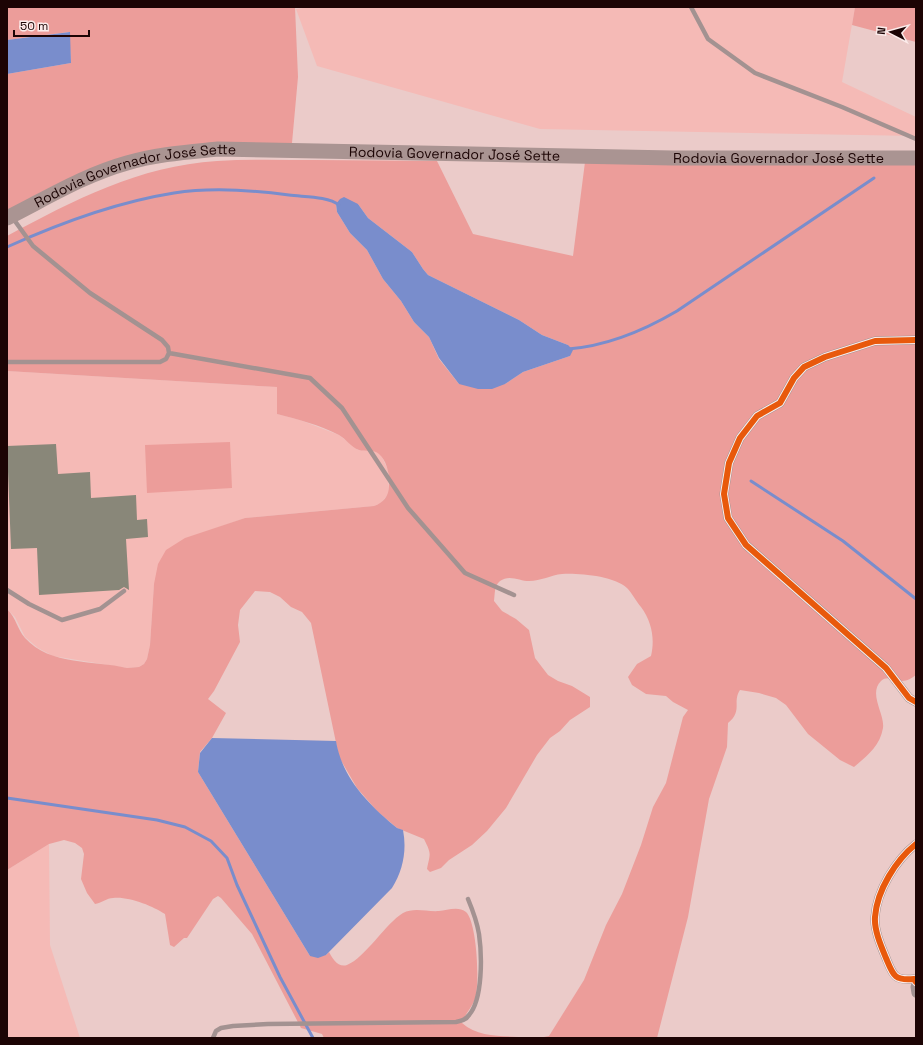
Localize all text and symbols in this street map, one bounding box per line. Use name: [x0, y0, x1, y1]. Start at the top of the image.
scale bar: [14, 12, 89, 38]
north arrow: [871, 12, 911, 52]
text: 50 m: [20, 18, 48, 34]
text: N: [874, 27, 888, 35]
street label: Rodovia Governador José Sette: [31, 140, 236, 211]
street label: Rodovia Governador José Sette: [349, 143, 560, 165]
street label: Rodovia Governador José Sette: [673, 149, 884, 167]

